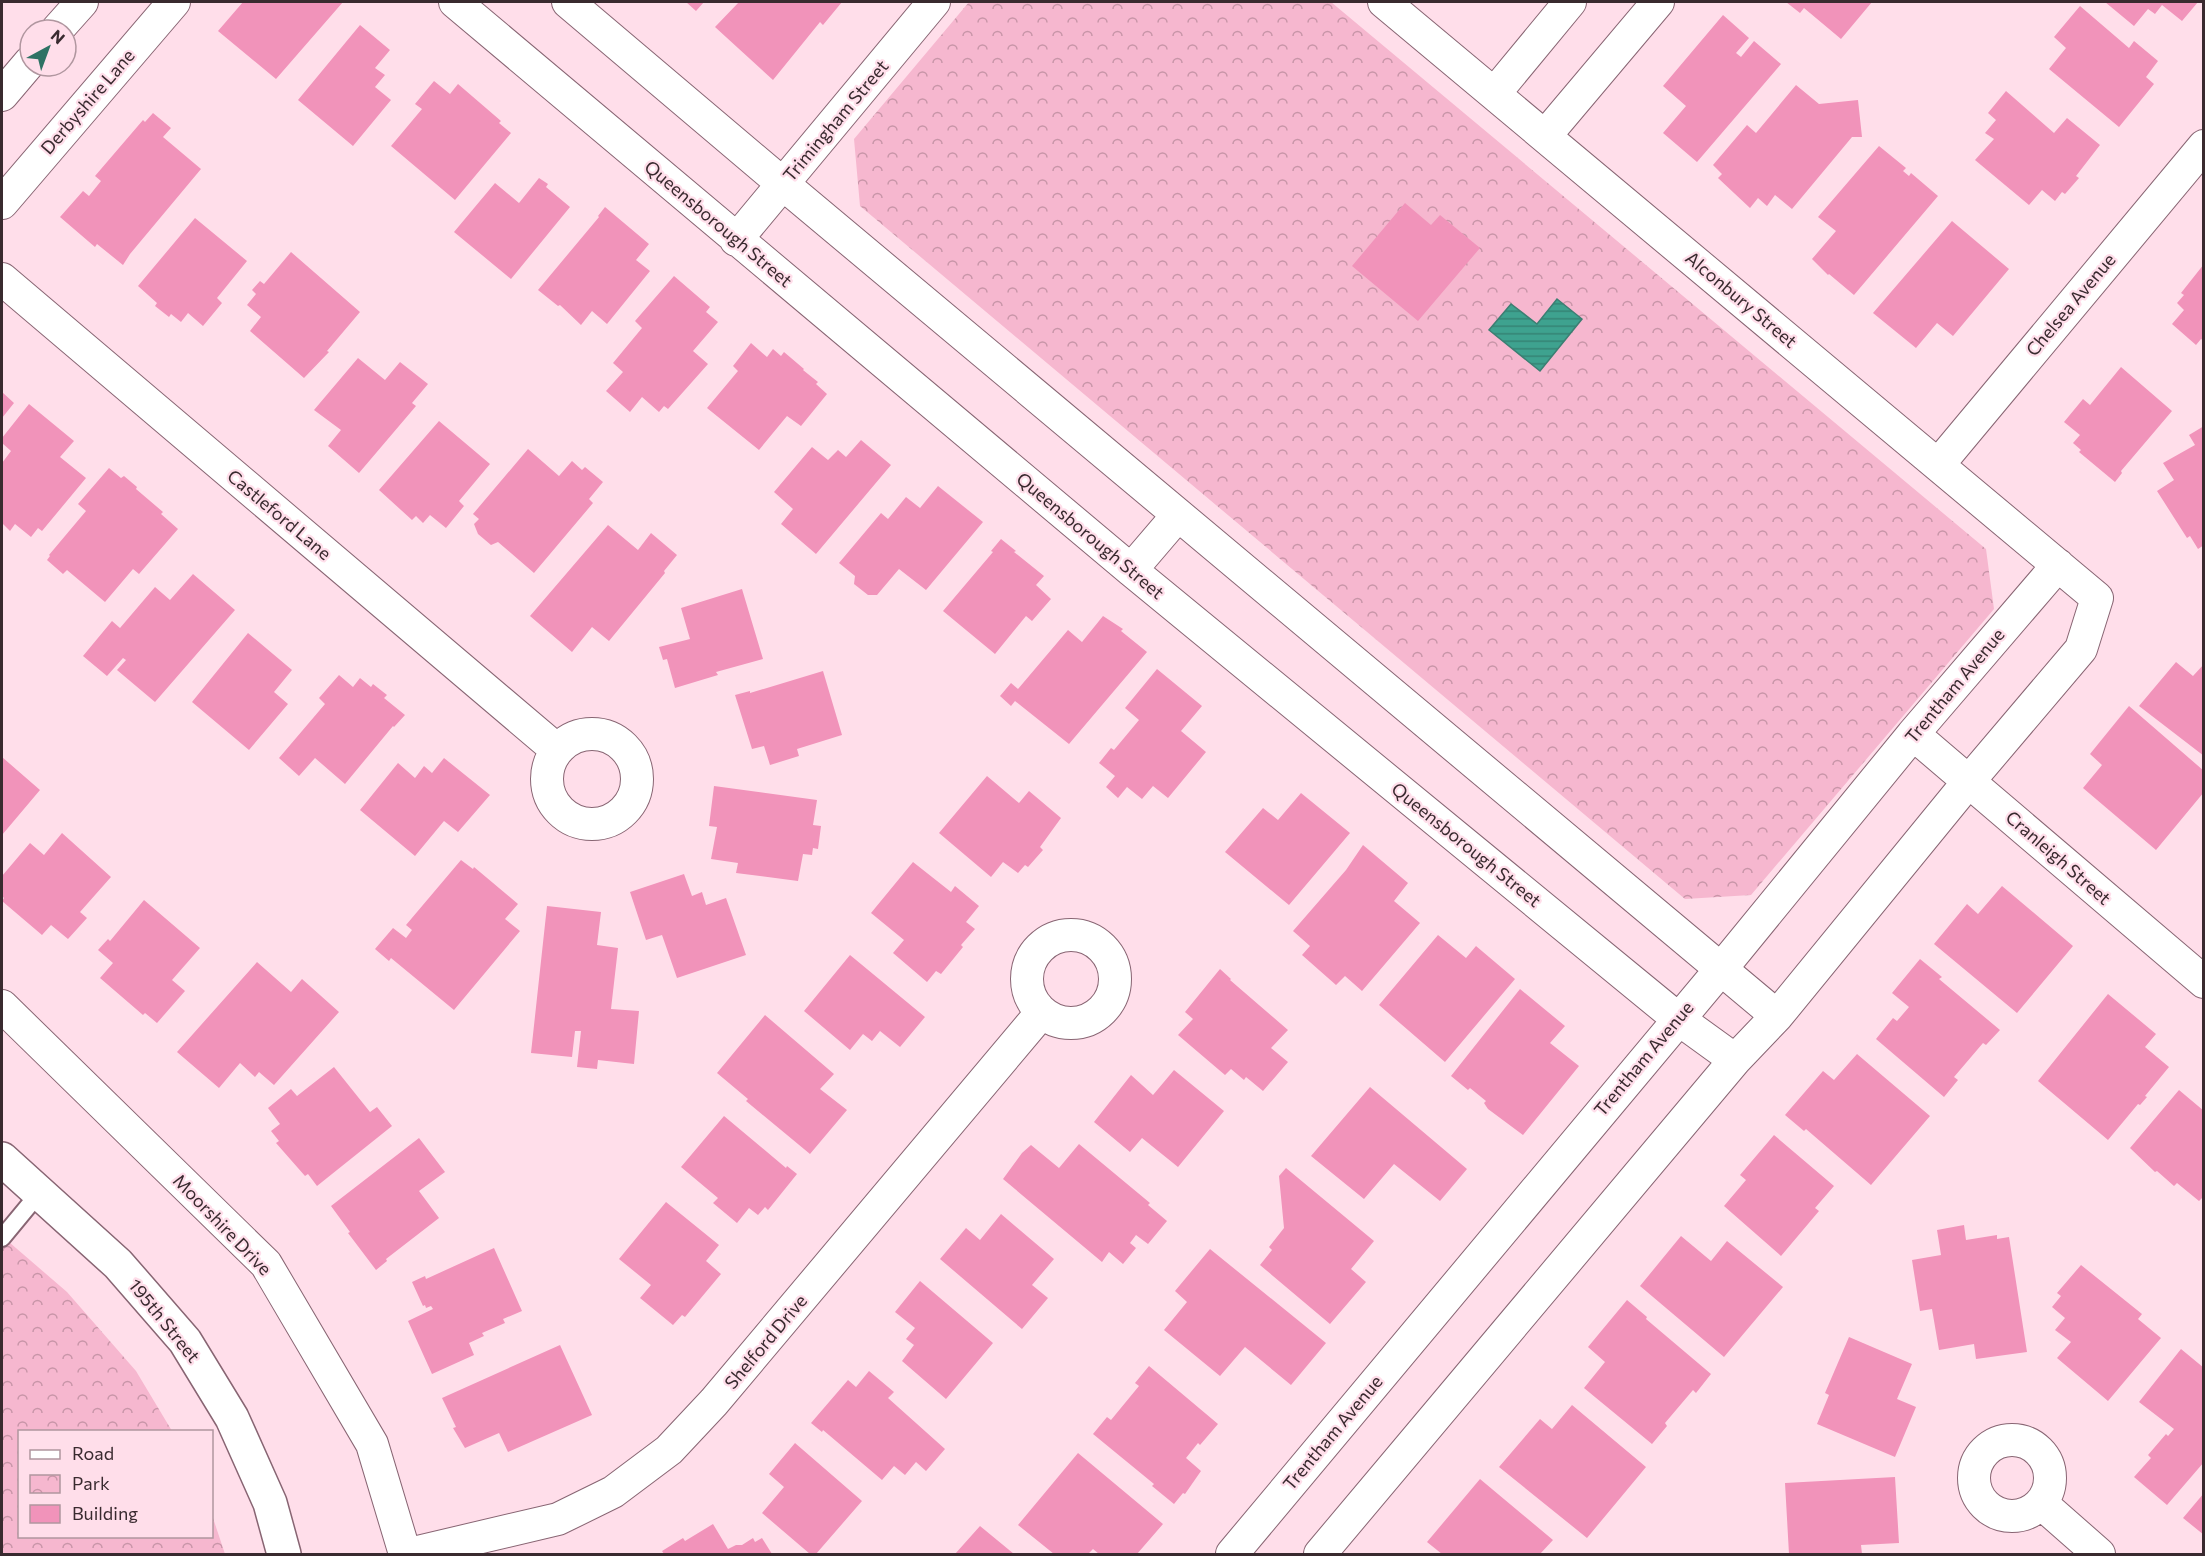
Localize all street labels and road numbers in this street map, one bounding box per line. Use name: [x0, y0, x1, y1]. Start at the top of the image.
street label: Derbyshire Lane: [36, 44, 139, 158]
street label: Trimingham Street: [778, 55, 893, 186]
street label: Queensborough Street: [640, 155, 797, 291]
street label: Alconbury Street: [1682, 246, 1802, 352]
street label: Chelsea Avenue: [2021, 249, 2120, 360]
street label: Castleford Lane: [223, 464, 336, 564]
street label: Queensborough Street: [1012, 467, 1169, 603]
street label: Trentham Avenue: [1900, 624, 2009, 747]
street label: Queensborough Street: [1388, 777, 1546, 911]
street label: Cranleigh Street: [2002, 806, 2116, 909]
street label: Trentham Avenue: [1589, 997, 1698, 1120]
street label: Moorshire Drive: [169, 1169, 276, 1279]
street label: 195th Street: [124, 1274, 205, 1367]
street label: Shelford Drive: [719, 1290, 811, 1393]
street label: Trentham Avenue: [1278, 1371, 1387, 1494]

